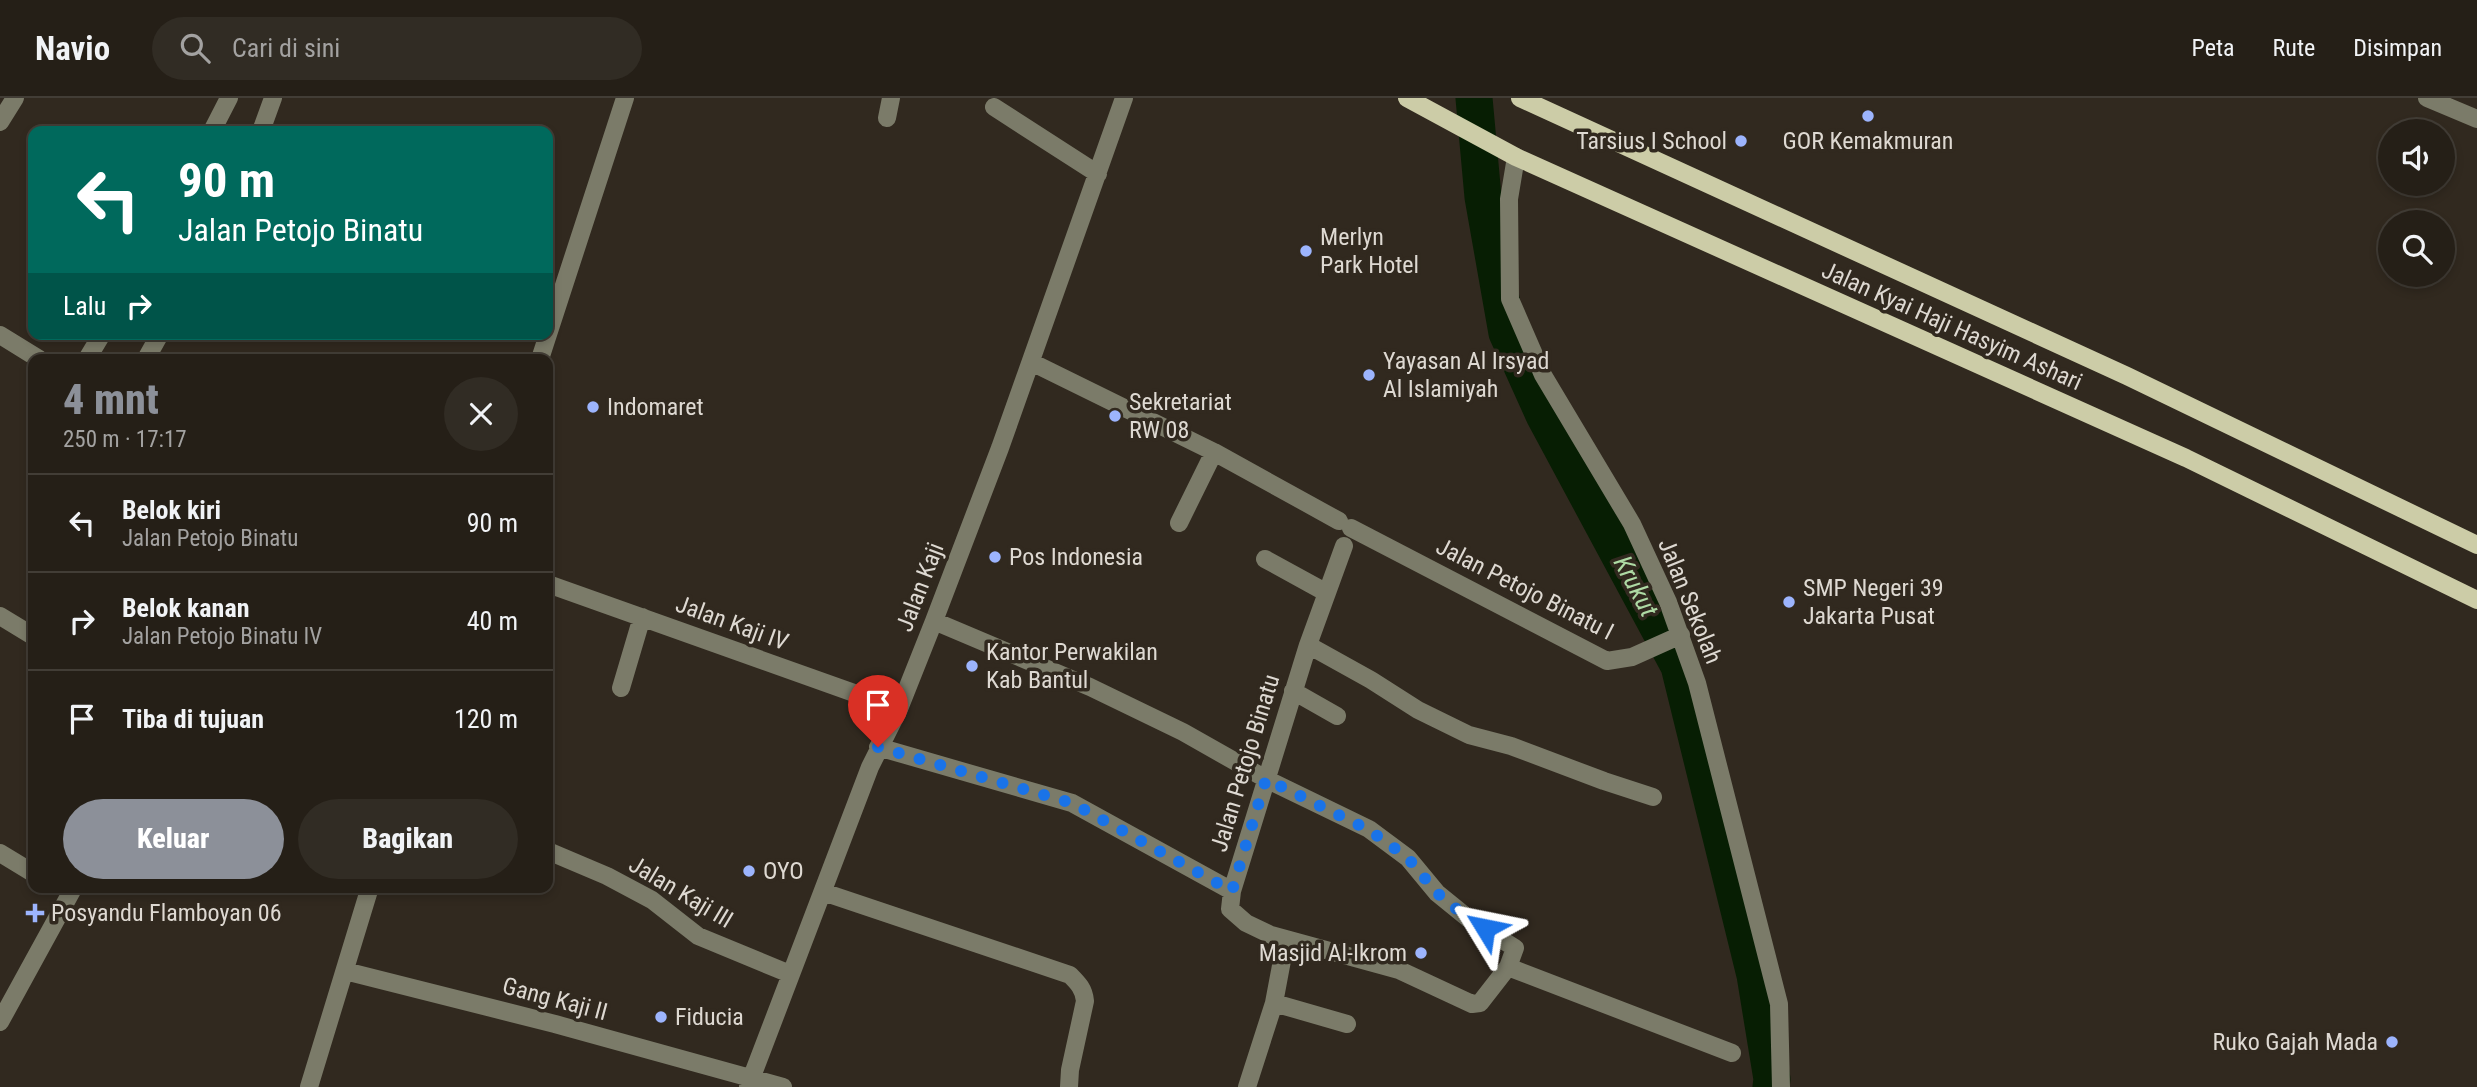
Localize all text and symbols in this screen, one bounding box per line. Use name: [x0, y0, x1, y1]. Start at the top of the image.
search box: [152, 17, 642, 80]
text: Navio: [35, 29, 110, 68]
icon: search: [176, 29, 214, 67]
text: Cari di sini: [232, 33, 340, 63]
text: Peta: [2192, 34, 2235, 62]
text: Rute: [2273, 34, 2315, 62]
text: Disimpan: [2353, 34, 2442, 62]
marker: GOR Kemakmuran: [1860, 108, 1876, 124]
map controls: [2378, 119, 2455, 287]
button: sound: [2378, 119, 2455, 196]
place label: Tarsius I School: [1576, 127, 1727, 155]
place label: GOR Kemakmuran: [1783, 127, 1953, 155]
marker: Tarsius I School: [1733, 133, 1749, 149]
text: 90 m: [178, 152, 275, 209]
icon: left: [63, 154, 154, 245]
button: search: [2378, 210, 2455, 287]
text: Jalan Petojo Binatu: [178, 211, 423, 249]
place label: Merlyn Park Hotel: [1320, 223, 1419, 279]
marker: Merlyn Park Hotel: [1298, 243, 1314, 259]
street label: Jalan Kyai Haji Hasyim Ashari: [1817, 256, 2087, 396]
icon: right: [120, 287, 158, 325]
text: Lalu: [63, 291, 106, 321]
place label: Yayasan Al Irsyad Al Islamiyah: [1383, 347, 1549, 403]
marker: Yayasan Al Irsyad Al Islamiyah: [1361, 367, 1377, 383]
text: 4 mnt: [63, 375, 159, 424]
button: close: [444, 377, 518, 451]
place label: Sekretariat RW 08: [1129, 388, 1232, 444]
place label: Indomaret: [607, 393, 704, 421]
marker: Indomaret: [585, 399, 601, 415]
marker: Sekretariat RW 08: [1107, 408, 1123, 424]
text: 250 m · 17:17: [63, 426, 187, 453]
text: Belok kiri: [122, 495, 221, 525]
icon: left: [63, 504, 101, 542]
text: 90 m: [467, 508, 518, 538]
text: Jalan Petojo Binatu: [122, 525, 298, 552]
street label: Jalan Petojo Binatu I: [1432, 532, 1618, 646]
street label: Jalan Sekolah: [1652, 534, 1728, 668]
street label: Jalan Kaji: [890, 539, 950, 635]
place label: Pos Indonesia: [1009, 543, 1143, 571]
marker: Pos Indonesia: [987, 549, 1003, 565]
water label: Krukut: [1608, 550, 1665, 622]
place label: SMP Negeri 39 Jakarta Pusat: [1803, 574, 1944, 630]
street label: Jalan Kaji IV: [672, 590, 792, 656]
text: Belok kanan: [122, 593, 249, 623]
marker: SMP Negeri 39 Jakarta Pusat: [1781, 594, 1797, 610]
icon: right: [63, 602, 101, 640]
text: 40 m: [467, 606, 518, 636]
text: Jalan Petojo Binatu IV: [122, 623, 322, 650]
place label: Kantor Perwakilan Kab Bantul: [986, 638, 1158, 694]
marker: Kantor Perwakilan Kab Bantul: [964, 658, 980, 674]
street label: Jalan Petojo Binatu: [1205, 671, 1285, 855]
pin: [848, 675, 908, 747]
icon: arrive: [859, 686, 897, 724]
icon: arrive: [63, 700, 101, 738]
text: Tiba di tujuan: [122, 704, 264, 734]
text: 120 m: [454, 704, 518, 734]
button: Keluar: [63, 799, 284, 879]
button: Bagikan: [298, 799, 518, 879]
street label: Jalan Kaji III: [624, 850, 738, 934]
place label: OYO: [763, 857, 804, 885]
marker: OYO: [741, 863, 757, 879]
position arrow: [1448, 891, 1522, 965]
place label: Posyandu Flamboyan 06: [51, 899, 282, 927]
marker: Posyandu Flamboyan 06: [25, 903, 45, 923]
place label: Masjid Al-Ikrom: [1259, 939, 1407, 967]
marker: Masjid Al-Ikrom: [1413, 945, 1429, 961]
street label: Gang Kaji II: [499, 972, 611, 1026]
place label: Fiducia: [675, 1003, 744, 1031]
marker: Fiducia: [653, 1009, 669, 1025]
place label: Ruko Gajah Mada: [2213, 1028, 2378, 1056]
marker: Ruko Gajah Mada: [2384, 1034, 2400, 1050]

